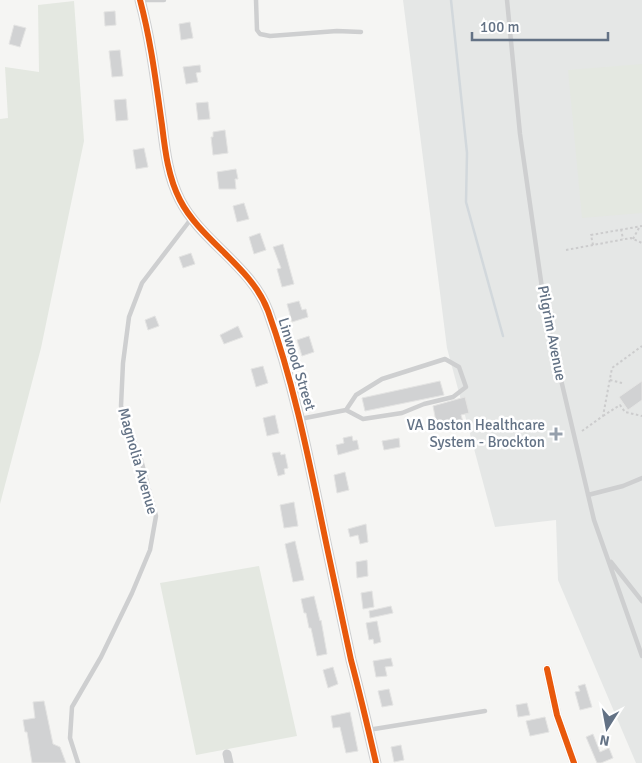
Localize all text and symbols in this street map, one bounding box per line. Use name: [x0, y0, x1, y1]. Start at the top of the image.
scale bar: [472, 10, 608, 42]
text: 100 m: [480, 18, 520, 36]
street label: Pilgrim Avenue: [534, 284, 570, 382]
street label: Linwood Street: [274, 315, 320, 413]
street label: Magnolia Avenue: [114, 406, 162, 516]
place label: VA Boston Healthcare System - Brockton: [407, 416, 545, 451]
marker: VA Boston Healthcare System - Brockton: [549, 427, 563, 441]
north arrow: [582, 703, 632, 753]
text: N: [598, 731, 611, 750]

